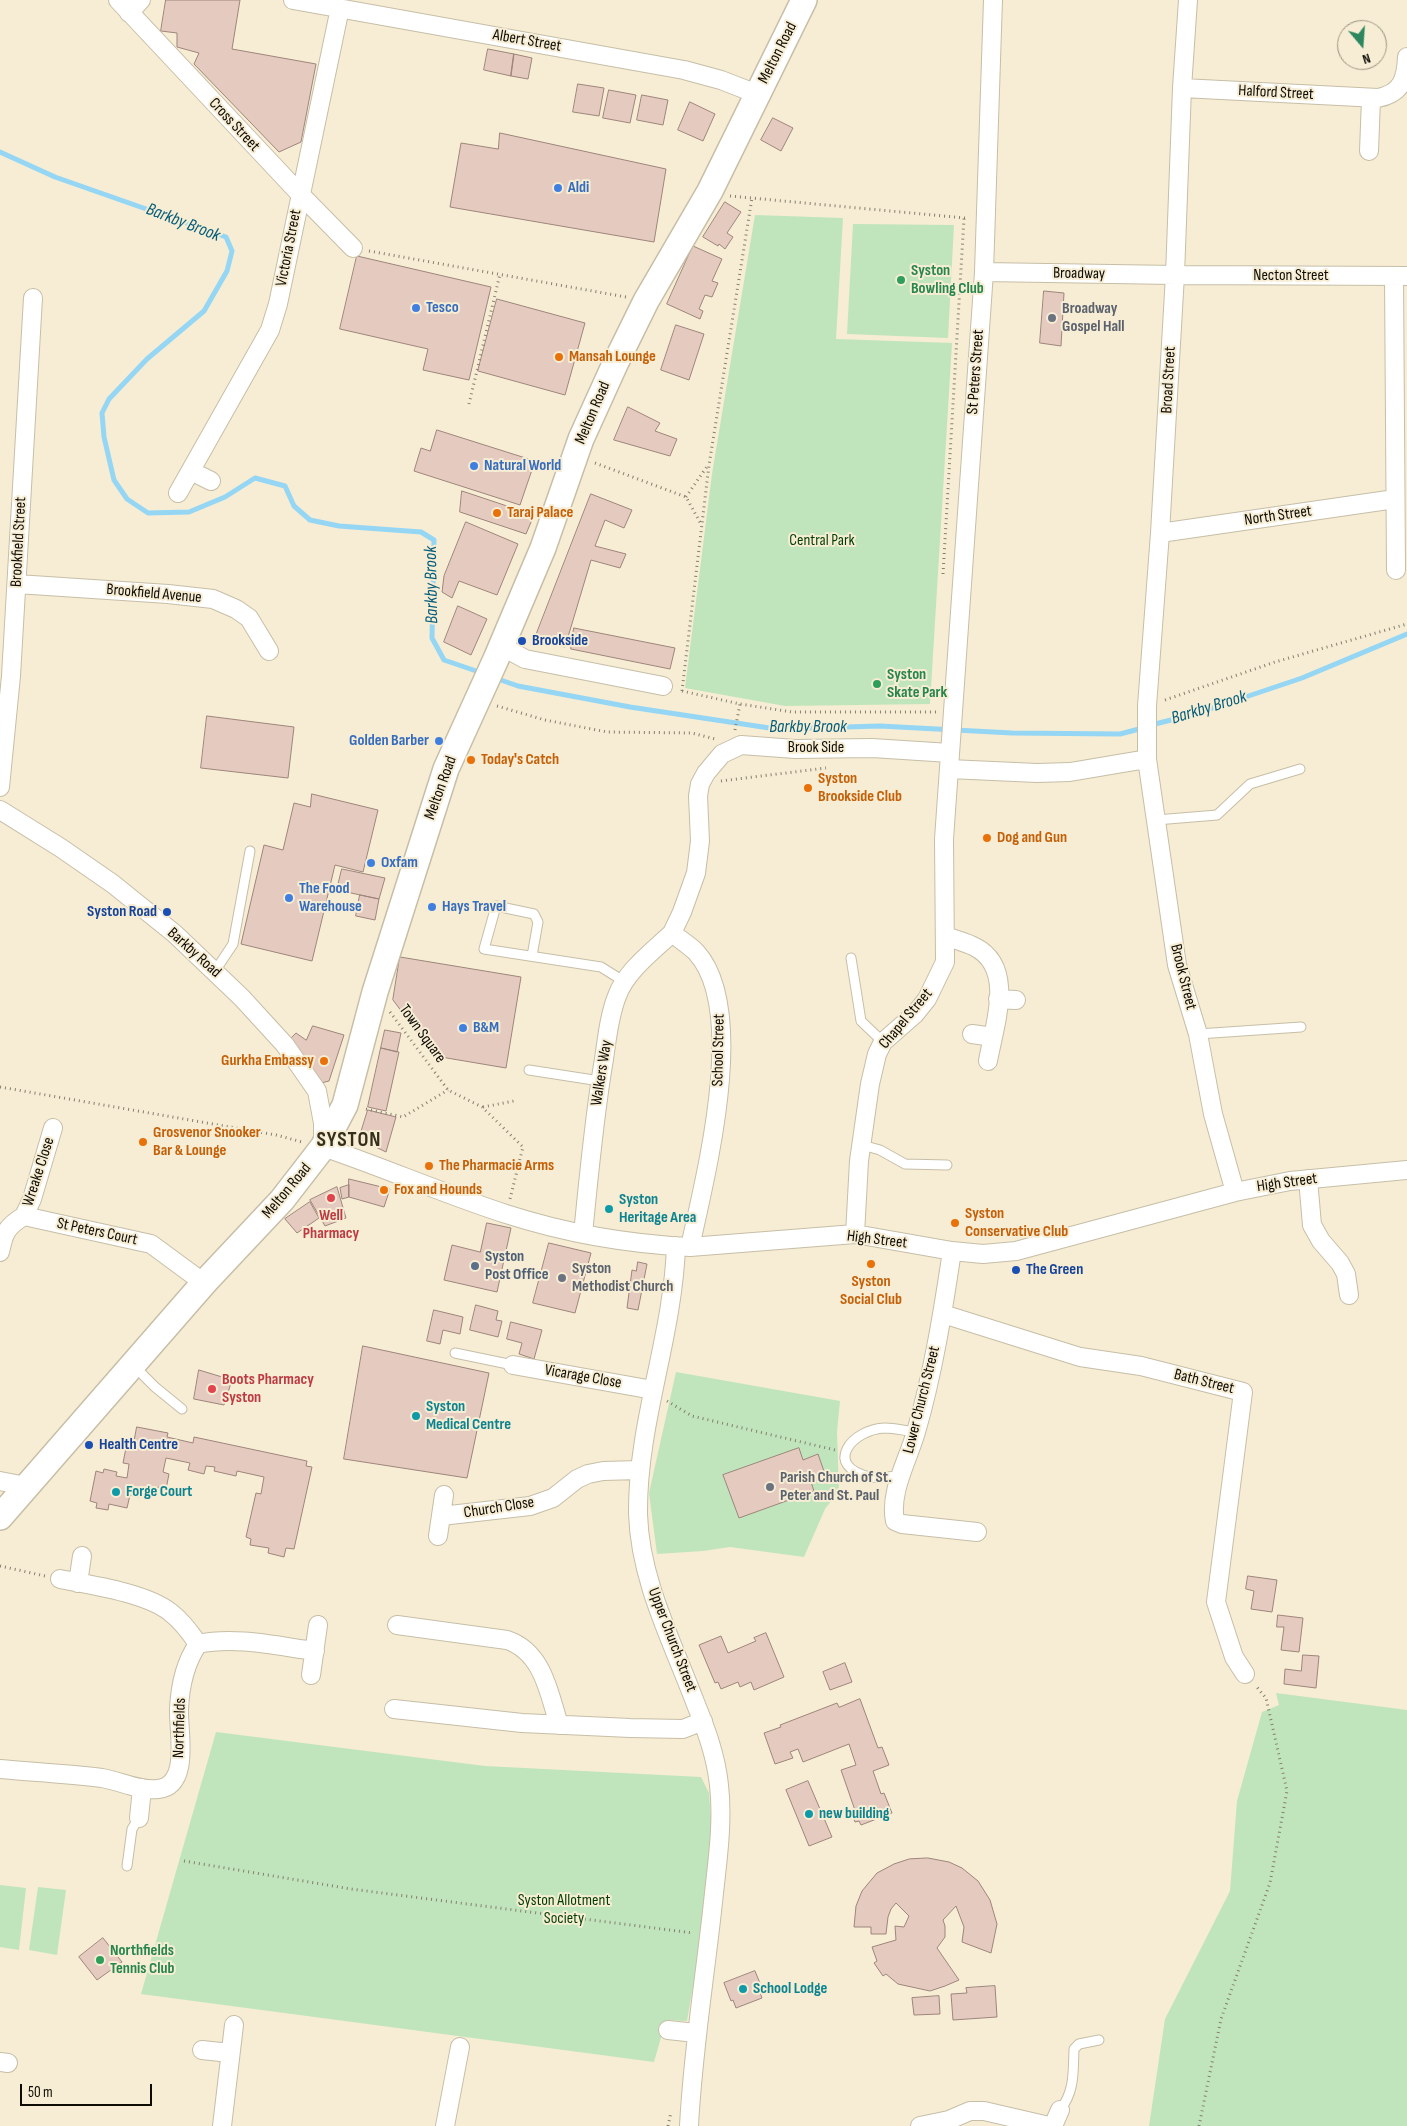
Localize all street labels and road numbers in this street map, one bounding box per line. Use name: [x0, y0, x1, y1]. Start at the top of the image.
street label: Melton Road: [754, 19, 802, 87]
street label: Albert Street: [491, 26, 563, 56]
street label: Halford Street: [1238, 81, 1314, 105]
street label: Cross Street: [204, 94, 264, 156]
street label: Victoria Street: [272, 208, 306, 288]
street label: Broadway: [1053, 264, 1105, 284]
street label: Necton Street: [1253, 266, 1329, 286]
street label: St Peters Street: [963, 329, 989, 415]
street label: Broad Street: [1158, 346, 1180, 414]
street label: Melton Road: [571, 379, 615, 447]
street label: Brookfield Street: [7, 496, 31, 588]
street label: North Street: [1243, 502, 1313, 530]
street label: Brookfield Avenue: [106, 580, 202, 608]
street label: Brook Side: [788, 738, 844, 758]
street label: Melton Road: [421, 754, 461, 822]
street label: Barkby Road: [163, 924, 225, 982]
street label: Brook Street: [1166, 942, 1200, 1012]
street label: Chapel Street: [875, 985, 937, 1053]
street label: Town Square: [394, 1001, 450, 1067]
street label: School Street: [709, 1014, 729, 1086]
street label: Walkers Way: [587, 1039, 617, 1107]
street label: Wreake Close: [19, 1135, 59, 1209]
street label: Melton Road: [258, 1159, 316, 1223]
street label: High Street: [1256, 1169, 1318, 1197]
street label: St Peters Court: [55, 1214, 139, 1250]
street label: High Street: [846, 1227, 908, 1253]
street label: Lower Church Street: [899, 1344, 945, 1456]
street label: Vicarage Close: [543, 1361, 623, 1393]
street label: Bath Street: [1172, 1365, 1236, 1399]
street label: Church Close: [462, 1493, 536, 1523]
street label: Upper Church Street: [643, 1585, 701, 1695]
street label: Northfields: [169, 1698, 191, 1758]

